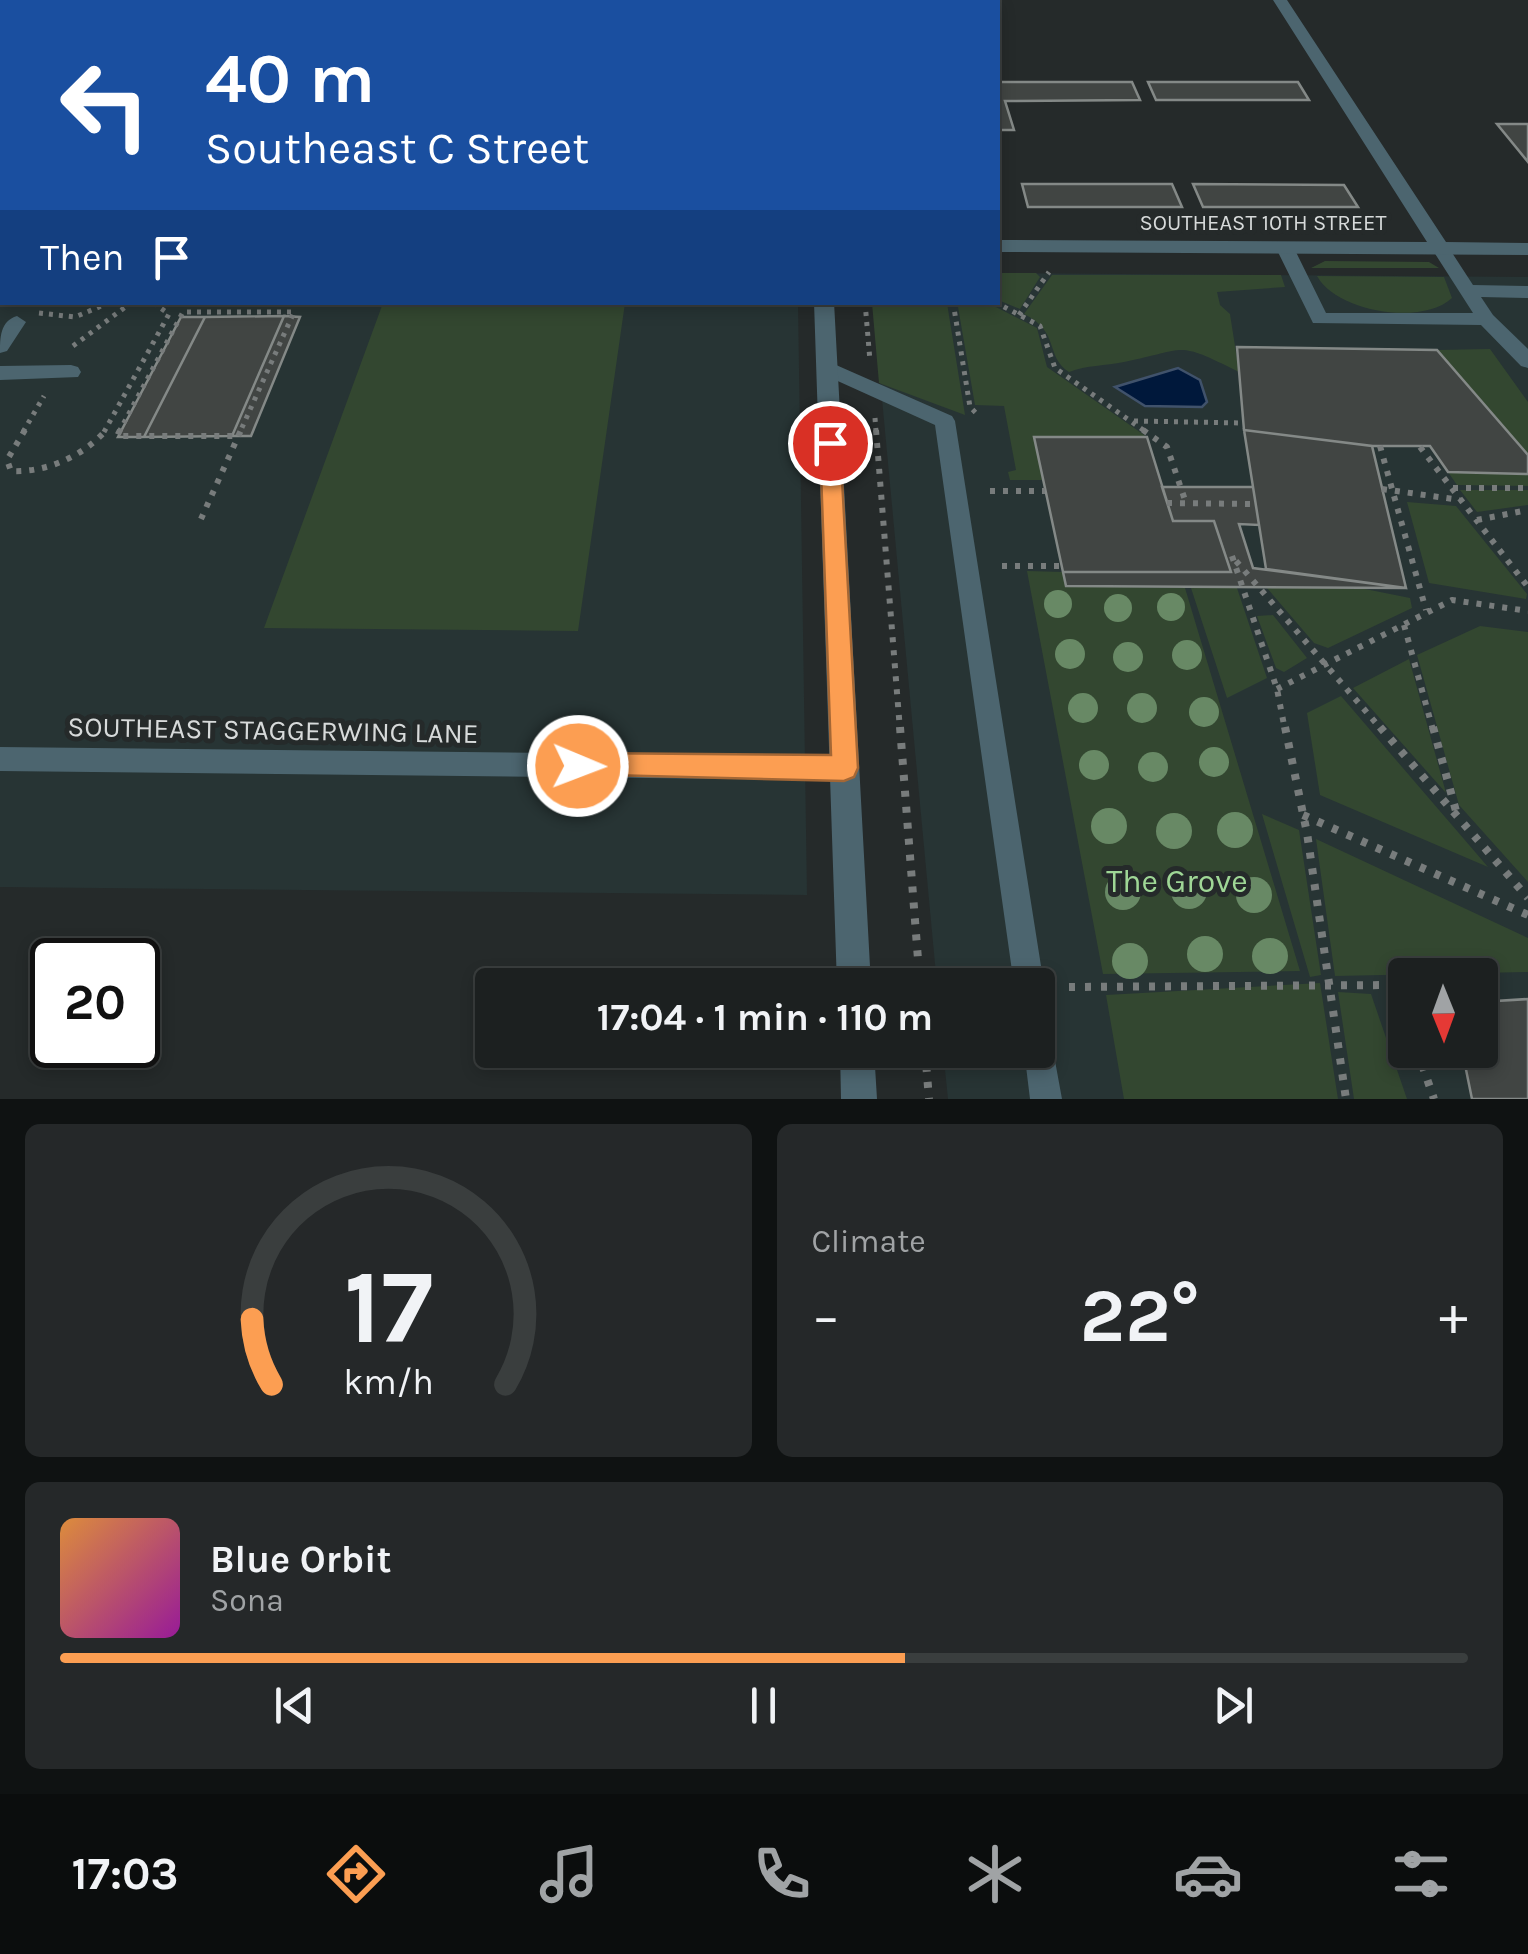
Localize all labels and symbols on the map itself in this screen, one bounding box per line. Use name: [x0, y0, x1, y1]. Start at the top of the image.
street label: SOUTHEAST 10TH STREET: [1140, 210, 1386, 236]
pin: [788, 401, 873, 486]
street label: SOUTHEAST STAGGERWING LANE: [67, 710, 479, 750]
position arrow: [526, 714, 630, 818]
park label: The Grove: [1106, 863, 1248, 900]
speed limit sign: 20: [30, 938, 160, 1068]
north arrow: [1388, 958, 1498, 1068]

